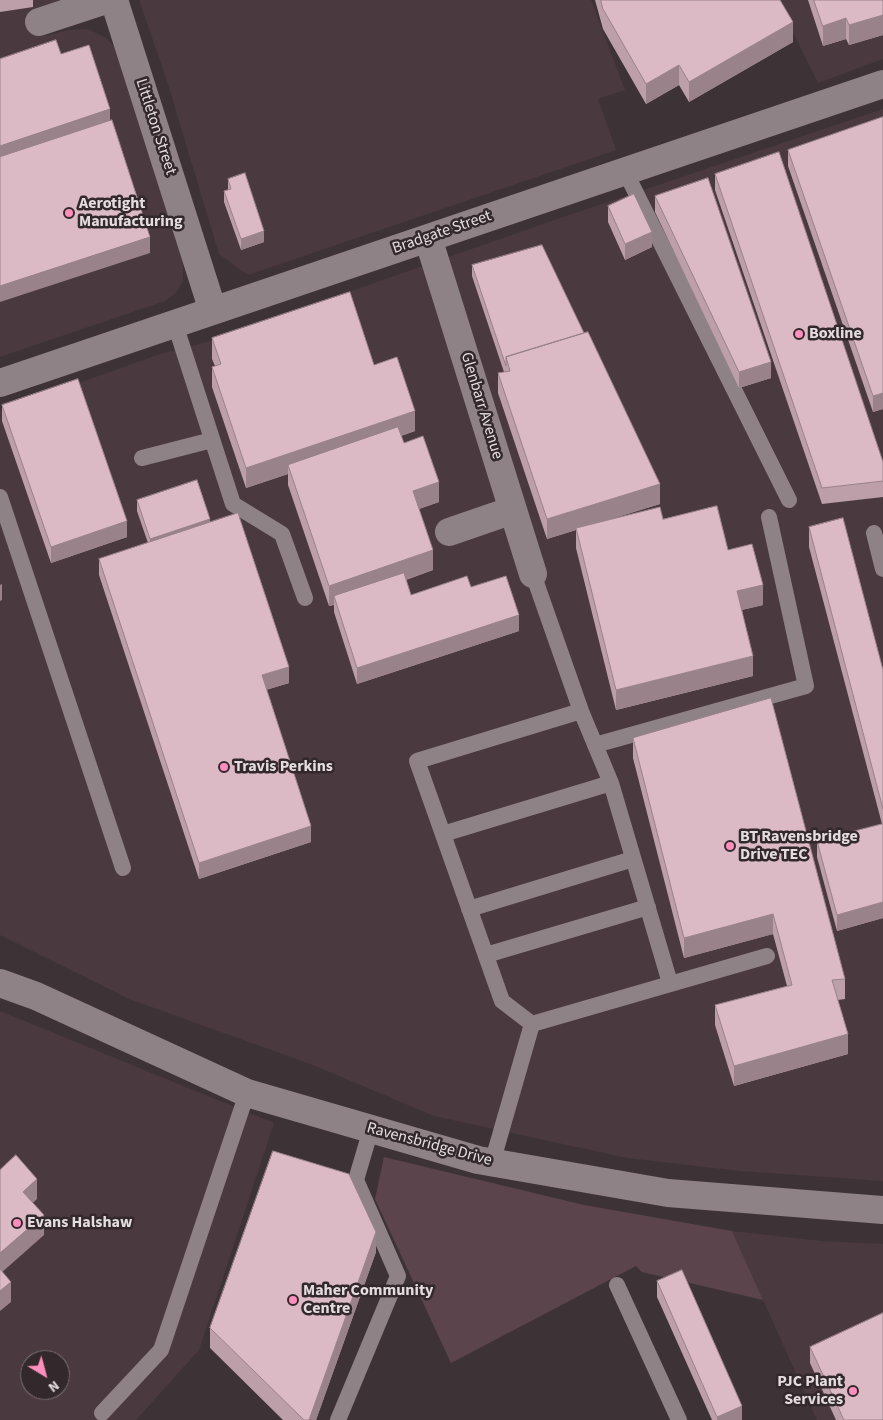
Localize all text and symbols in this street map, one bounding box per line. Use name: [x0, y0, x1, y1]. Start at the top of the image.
street label: Littleton Street: [130, 76, 180, 178]
place label: Aerotight Manufacturing: [79, 194, 182, 232]
marker: Aerotight Manufacturing: [63, 207, 75, 219]
street label: Bradgate Street: [390, 207, 494, 259]
place label: Boxline: [809, 324, 862, 344]
marker: Boxline: [793, 328, 805, 340]
street label: Glenbarr Avenue: [456, 350, 506, 462]
place label: Travis Perkins: [234, 757, 333, 777]
marker: Travis Perkins: [218, 761, 230, 773]
place label: BT Ravensbridge Drive TEC: [740, 827, 858, 865]
marker: BT Ravensbridge Drive TEC: [724, 840, 736, 852]
street label: Ravensbridge Drive: [364, 1119, 494, 1171]
place label: Evans Halshaw: [27, 1213, 132, 1233]
marker: Evans Halshaw: [11, 1217, 23, 1229]
place label: Maher Community Centre: [303, 1281, 433, 1319]
marker: Maher Community Centre: [287, 1294, 299, 1306]
north arrow: [20, 1350, 70, 1400]
place label: PJC Plant Services: [777, 1372, 843, 1410]
text: N: [44, 1375, 63, 1397]
marker: PJC Plant Services: [847, 1385, 859, 1397]

